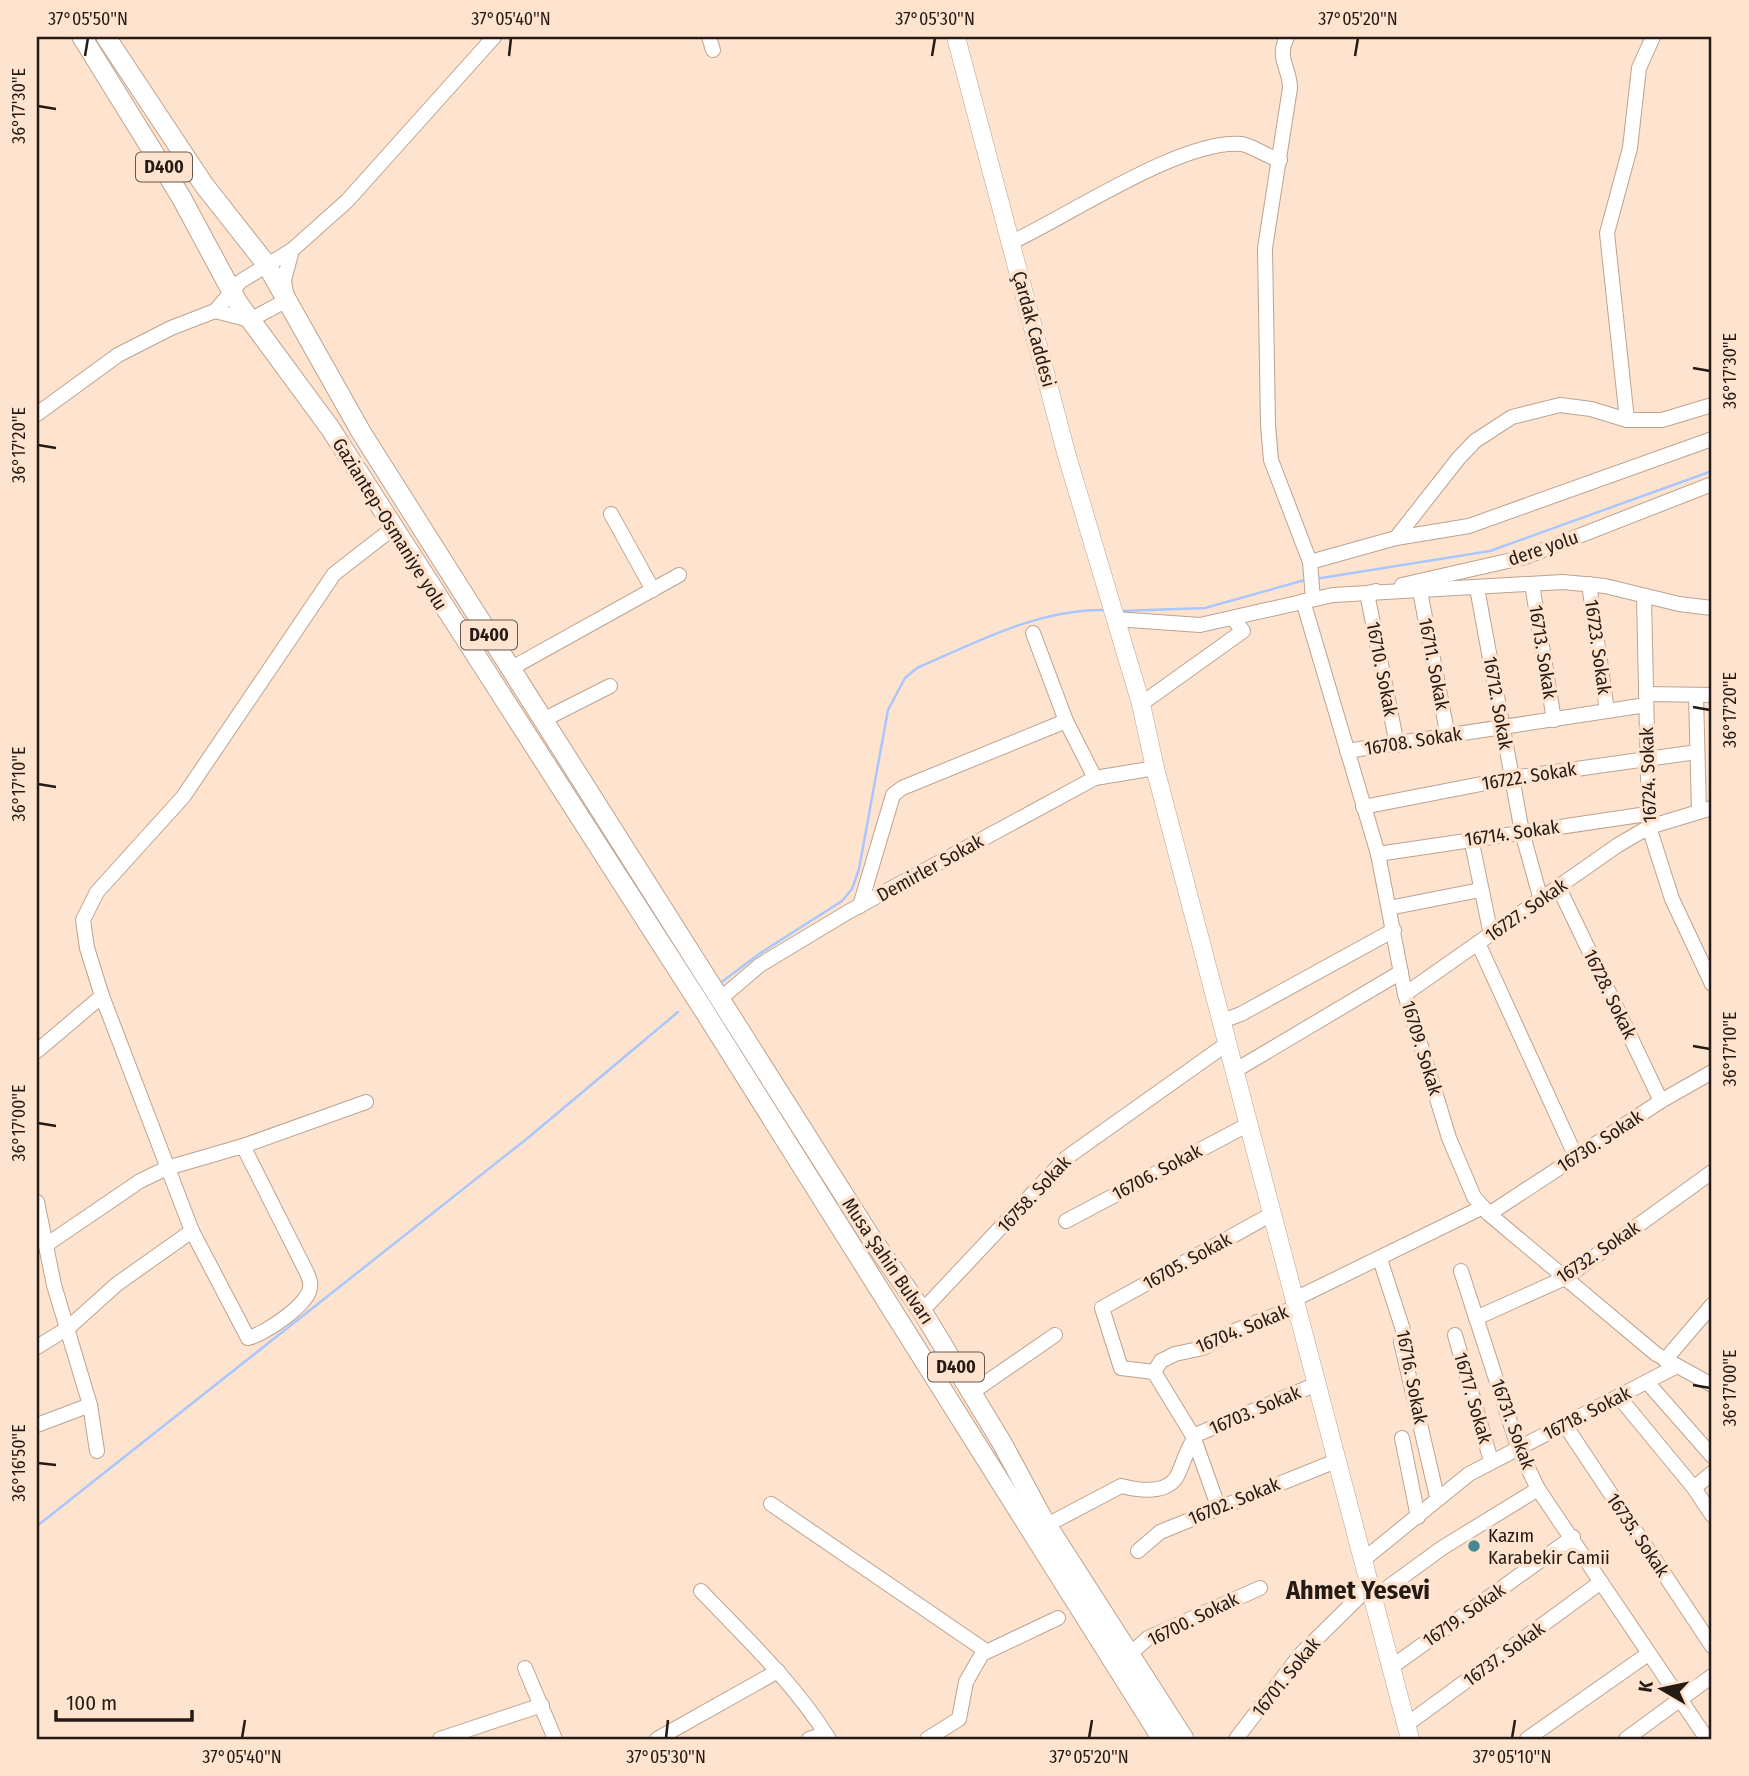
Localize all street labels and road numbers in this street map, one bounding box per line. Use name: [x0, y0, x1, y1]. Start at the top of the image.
road number: D400: [136, 152, 192, 182]
street label: Çardak Caddesi: [1007, 268, 1061, 390]
street label: Gaziantep-Osmaniye yolu: [328, 434, 452, 614]
street label: dere yolu: [1505, 525, 1581, 571]
street label: 16723. Sokak: [1580, 598, 1616, 696]
street label: 16713. Sokak: [1524, 604, 1562, 701]
street label: 16711. Sokak: [1414, 616, 1454, 712]
road number: D400: [461, 620, 517, 650]
street label: 16710. Sokak: [1362, 620, 1402, 718]
street label: 16712. Sokak: [1478, 655, 1518, 752]
street label: 16708. Sokak: [1363, 722, 1463, 760]
street label: 16724. Sokak: [1635, 727, 1661, 823]
street label: 16722. Sokak: [1480, 757, 1578, 795]
street label: 16714. Sokak: [1463, 815, 1561, 851]
street label: Demirler Sokak: [873, 829, 987, 907]
street label: 16727. Sokak: [1481, 873, 1571, 947]
street label: 16728. Sokak: [1579, 946, 1642, 1043]
street label: 16709. Sokak: [1397, 998, 1447, 1098]
street label: 16730. Sokak: [1553, 1105, 1647, 1177]
street label: 16706. Sokak: [1108, 1139, 1206, 1205]
street label: 16758. Sokak: [993, 1151, 1076, 1237]
street label: Musa Şahin Bulvarı: [837, 1194, 939, 1328]
street label: 16732. Sokak: [1552, 1216, 1644, 1288]
street label: 16705. Sokak: [1139, 1227, 1235, 1295]
street label: 16704. Sokak: [1192, 1300, 1292, 1358]
street label: 16716. Sokak: [1392, 1328, 1432, 1426]
street label: 16717. Sokak: [1449, 1350, 1497, 1446]
road number: D400: [928, 1352, 984, 1382]
street label: 16731. Sokak: [1486, 1376, 1540, 1472]
street label: 16703. Sokak: [1206, 1380, 1304, 1440]
street label: 16718. Sokak: [1539, 1381, 1635, 1445]
street label: 16702. Sokak: [1185, 1472, 1283, 1530]
street label: 16735. Sokak: [1602, 1489, 1674, 1581]
street label: 16719. Sokak: [1418, 1578, 1510, 1652]
street label: 16700. Sokak: [1144, 1587, 1242, 1651]
street label: 16737. Sokak: [1459, 1617, 1549, 1691]
street label: 16701. Sokak: [1247, 1633, 1325, 1721]

